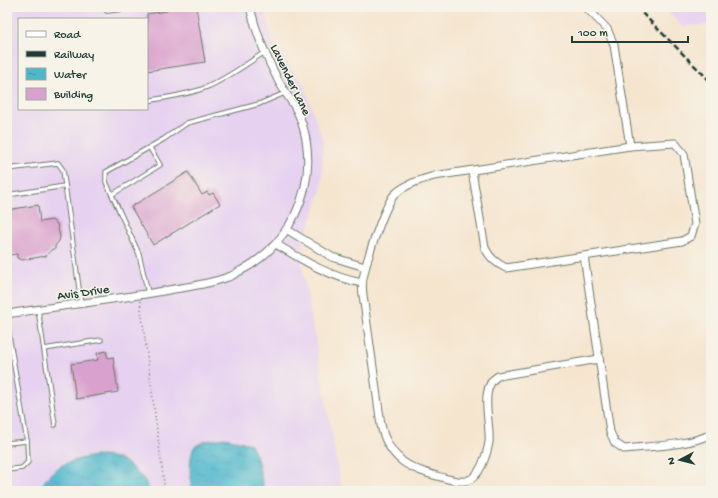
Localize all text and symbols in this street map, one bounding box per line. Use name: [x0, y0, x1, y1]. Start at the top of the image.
legend: [18, 18, 148, 110]
scale bar: [572, 18, 688, 44]
text: 100 m: [577, 27, 608, 41]
text: Road: [54, 29, 81, 43]
street label: Lavender Lane: [266, 42, 314, 118]
text: Railway: [54, 49, 94, 63]
text: Water: [54, 69, 88, 83]
text: Building: [53, 89, 93, 103]
street label: Avis Drive: [56, 282, 111, 305]
north arrow: [660, 440, 700, 480]
text: N: [666, 457, 678, 465]

